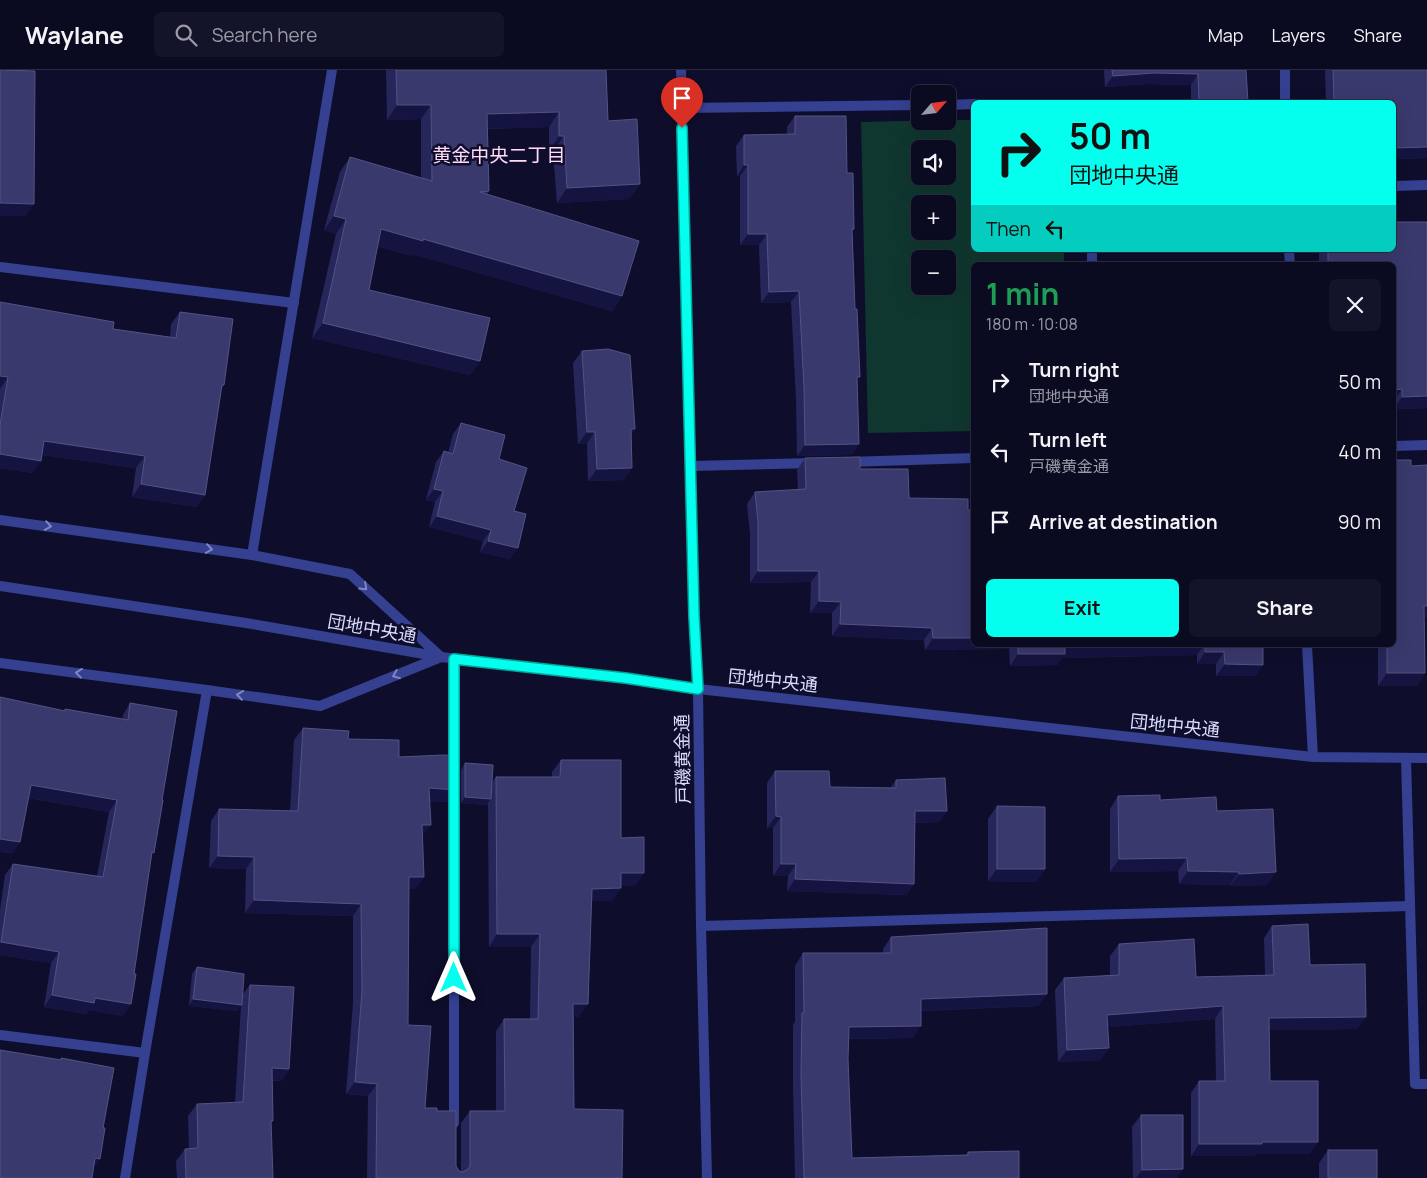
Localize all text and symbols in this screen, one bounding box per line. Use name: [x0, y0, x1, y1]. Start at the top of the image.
search box: [154, 12, 504, 57]
text: Waylane: [25, 18, 124, 51]
icon: search: [172, 21, 200, 49]
text: Search here: [212, 22, 317, 48]
text: Map: [1208, 23, 1243, 47]
text: Layers: [1271, 23, 1325, 47]
text: Share: [1353, 23, 1402, 47]
pin: [661, 77, 703, 128]
icon: arrive: [668, 84, 696, 112]
north arrow: [911, 85, 956, 130]
map controls: [911, 85, 956, 295]
text: 50 m: [1069, 112, 1151, 160]
icon: right: [986, 120, 1051, 185]
button: sound: [911, 140, 956, 185]
district label: 黄金中央二丁目: [432, 142, 566, 168]
text: 団地中央通: [1069, 160, 1179, 190]
button: +: [911, 195, 956, 240]
icon: left: [1041, 215, 1069, 243]
text: Then: [986, 216, 1031, 242]
button: −: [911, 250, 956, 295]
text: 1 min: [986, 273, 1059, 314]
button: close: [1329, 279, 1381, 331]
text: 180 m · 10:08: [986, 313, 1078, 335]
text: Turn right: [1029, 357, 1119, 383]
icon: right: [986, 368, 1014, 396]
text: 50 m: [1339, 369, 1381, 395]
text: 団地中央通: [1029, 385, 1109, 407]
text: Turn left: [1029, 427, 1107, 453]
icon: left: [986, 438, 1014, 466]
text: 40 m: [1338, 439, 1381, 465]
text: 戸磯黄金通: [1029, 455, 1109, 477]
icon: arrive: [986, 508, 1014, 536]
text: Arrive at destination: [1029, 509, 1218, 535]
text: 90 m: [1338, 509, 1381, 535]
one-way arrow: [44, 521, 53, 531]
one-way arrow: [206, 543, 214, 554]
button: Exit: [986, 579, 1179, 637]
button: Share: [1189, 579, 1381, 637]
one-way arrow: [359, 581, 368, 590]
street label: 団地中央通: [326, 608, 419, 648]
street label: 団地中央通: [727, 663, 819, 697]
one-way arrow: [75, 668, 83, 679]
one-way arrow: [392, 669, 401, 680]
one-way arrow: [236, 690, 245, 700]
street label: 団地中央通: [1129, 708, 1221, 742]
street label: 戸磯黄金通: [669, 714, 695, 804]
position arrow: [427, 951, 479, 1003]

